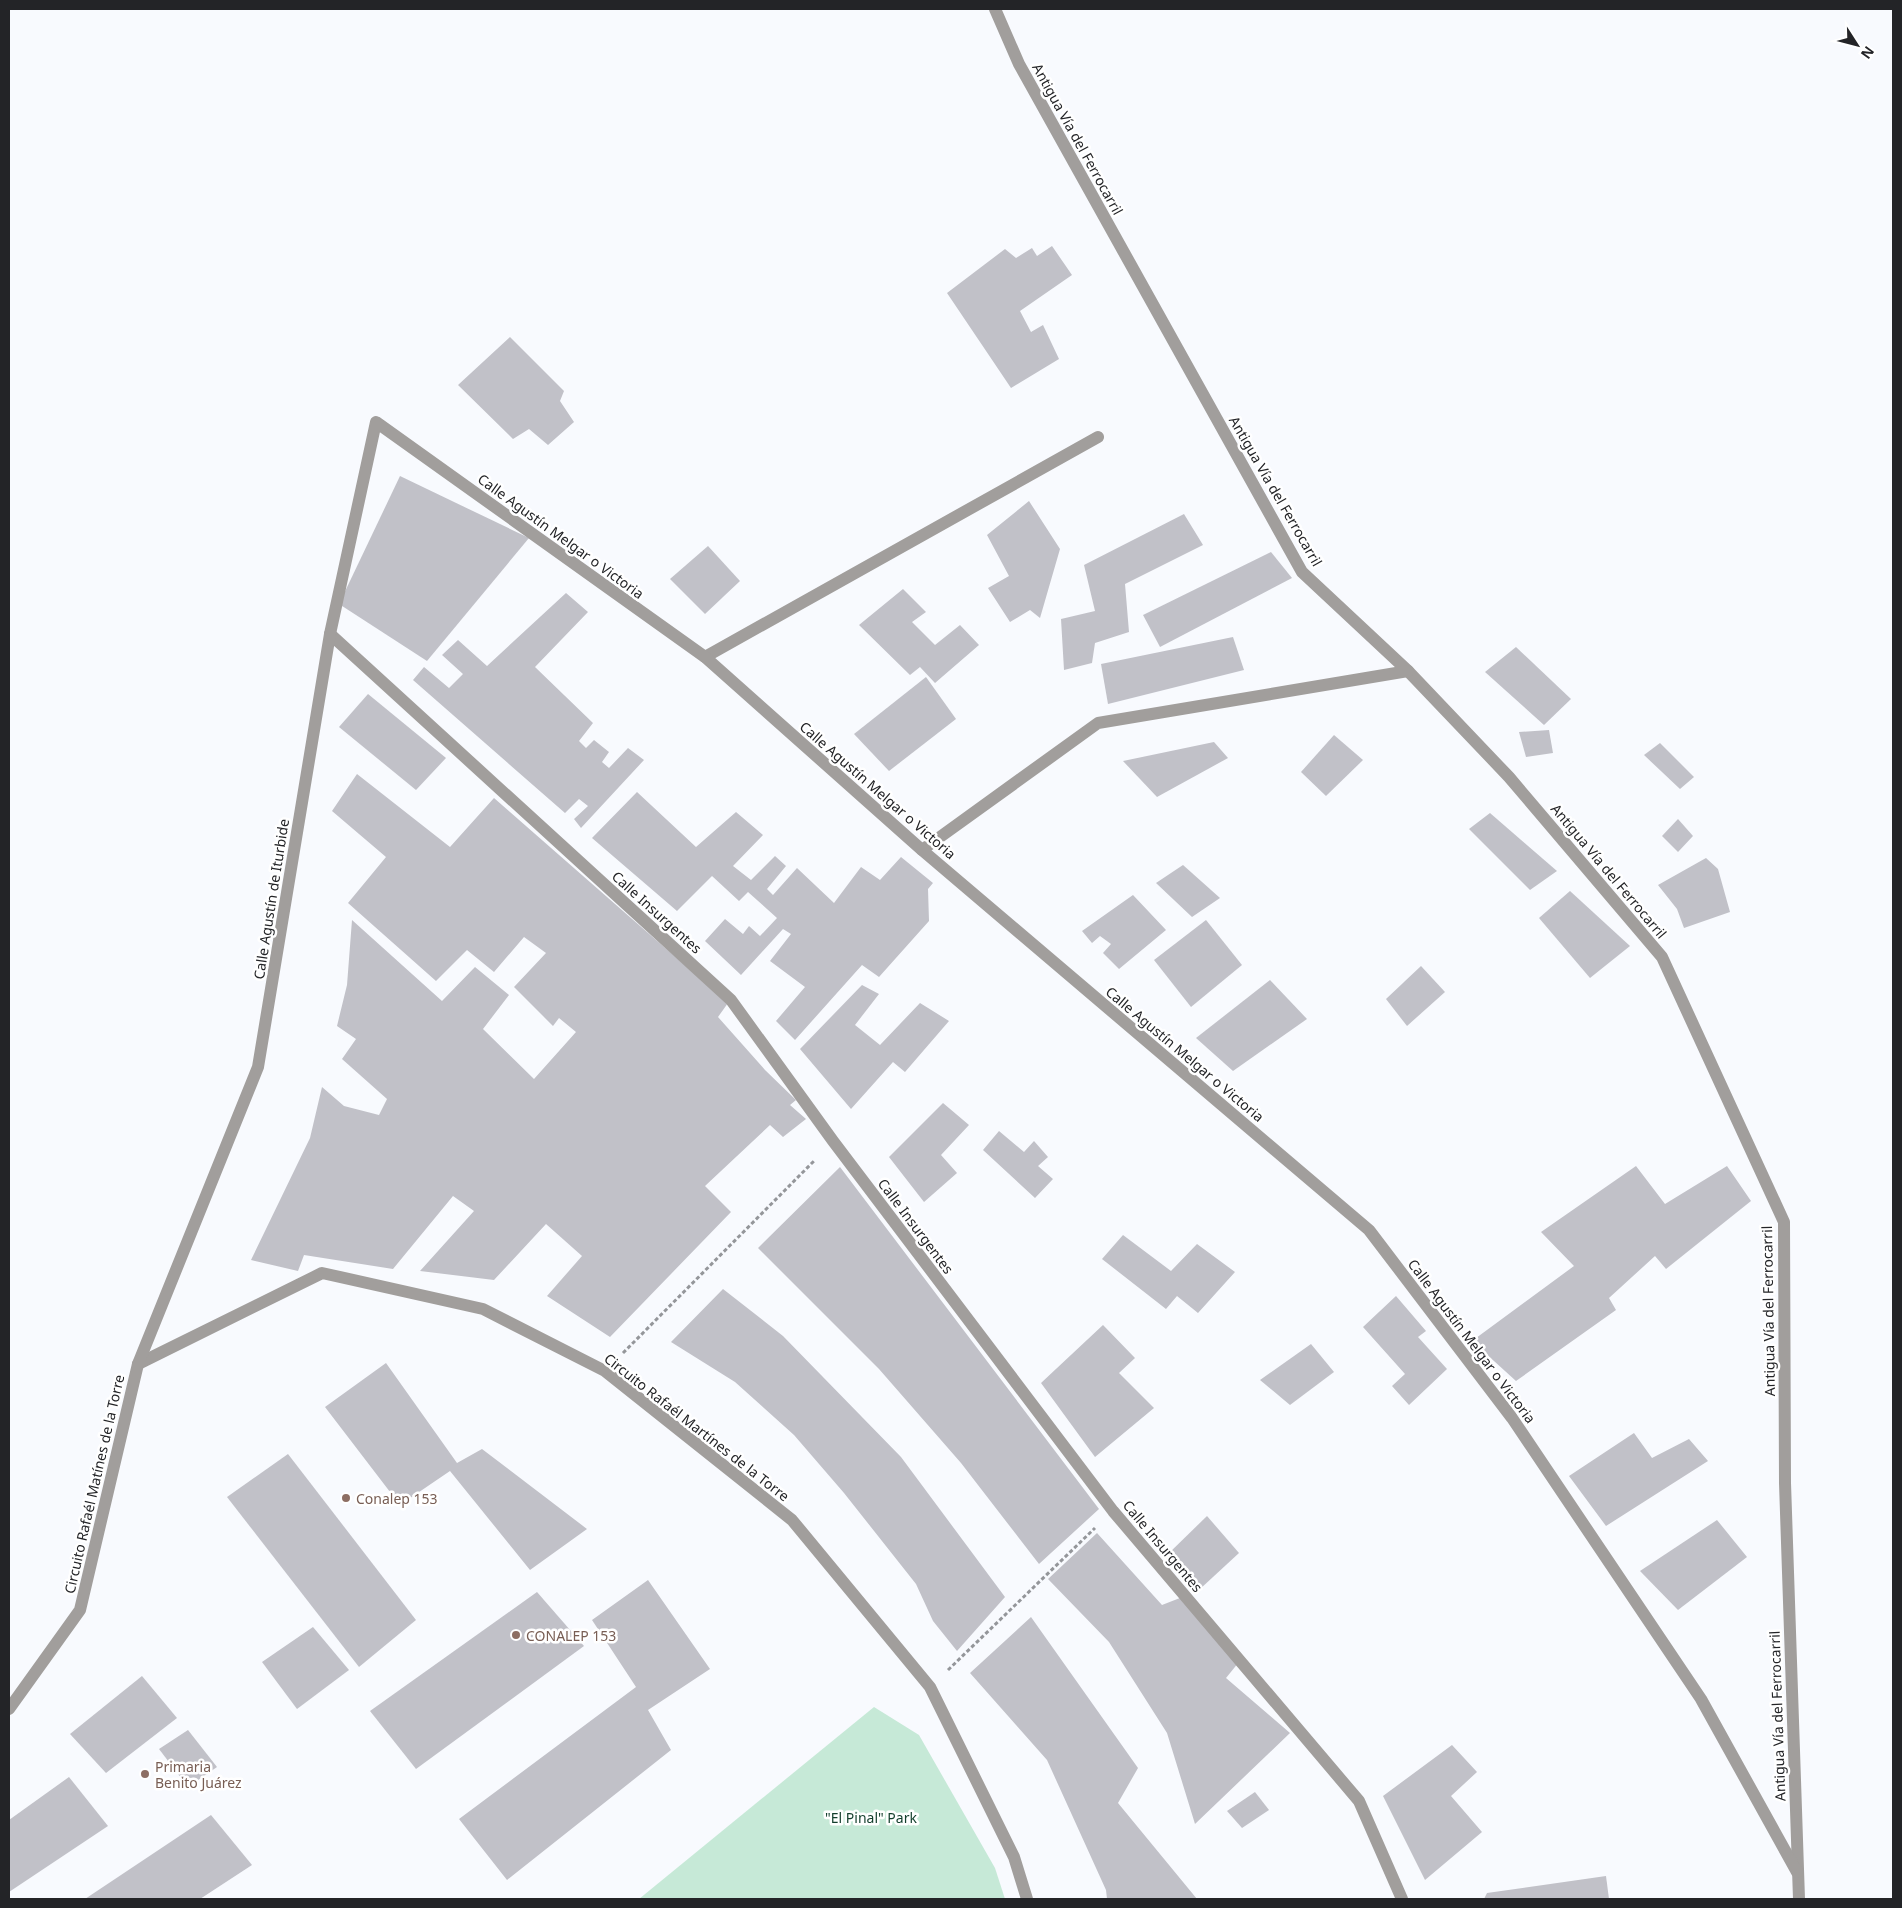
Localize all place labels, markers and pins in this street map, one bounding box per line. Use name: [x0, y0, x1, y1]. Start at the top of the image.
place label: Conalep 153: [356, 1489, 438, 1508]
marker: Conalep 153: [340, 1492, 352, 1504]
place label: CONALEP 153: [526, 1626, 616, 1645]
marker: CONALEP 153: [510, 1629, 522, 1641]
place label: Primaria Benito Juárez: [155, 1757, 242, 1792]
marker: Primaria Benito Juárez: [139, 1768, 151, 1780]

